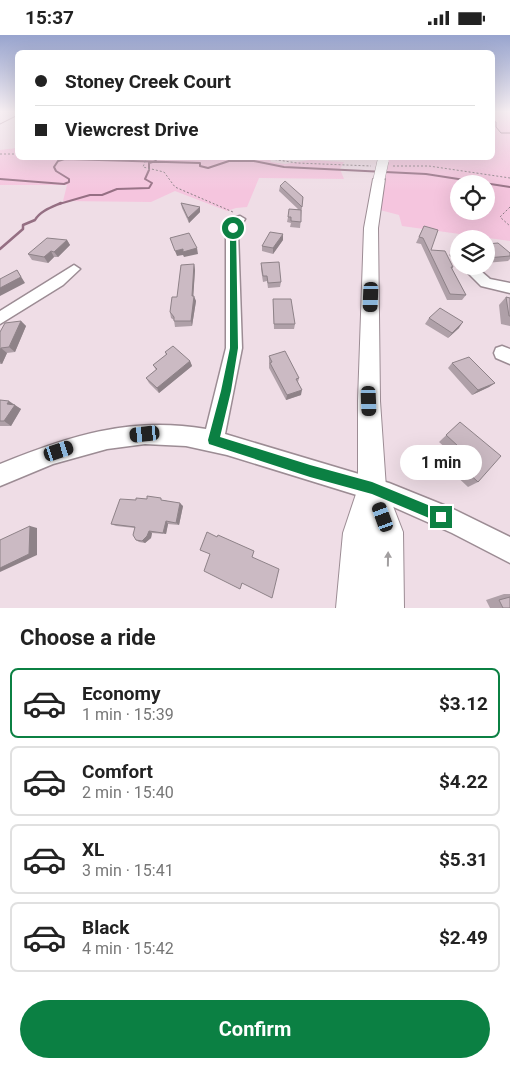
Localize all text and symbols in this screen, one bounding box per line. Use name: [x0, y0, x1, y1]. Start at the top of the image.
text: 15:37: [25, 6, 74, 29]
text: Stoney Creek Court: [65, 70, 231, 93]
text: Viewcrest Drive: [65, 118, 199, 141]
map controls: [450, 175, 495, 275]
button: locate: [450, 175, 495, 220]
route start: [222, 217, 244, 239]
button: layers: [450, 230, 495, 275]
car: [362, 282, 379, 312]
car: [360, 386, 377, 416]
car: [129, 425, 160, 443]
car: [42, 439, 75, 463]
callout: 1 min: [400, 445, 482, 479]
text: 1 min: [421, 453, 461, 472]
car: [370, 500, 395, 534]
route end: [430, 506, 452, 528]
one-way arrow: [384, 551, 392, 567]
text: Choose a ride: [20, 625, 156, 650]
icon: car: [22, 681, 67, 726]
text: Economy: [82, 682, 161, 705]
text: $3.12: [439, 692, 488, 715]
text: 1 min · 15:39: [82, 705, 174, 724]
icon: car: [22, 759, 67, 804]
text: Comfort: [82, 760, 153, 783]
text: $4.22: [439, 770, 488, 793]
text: 2 min · 15:40: [82, 783, 174, 802]
icon: car: [22, 837, 67, 882]
text: XL: [82, 838, 104, 861]
text: $5.31: [439, 848, 488, 871]
text: 3 min · 15:41: [82, 861, 174, 880]
icon: car: [22, 915, 67, 960]
text: Black: [82, 916, 129, 939]
text: $2.49: [439, 926, 488, 949]
text: 4 min · 15:42: [82, 939, 174, 958]
button: Confirm: [20, 1000, 490, 1058]

